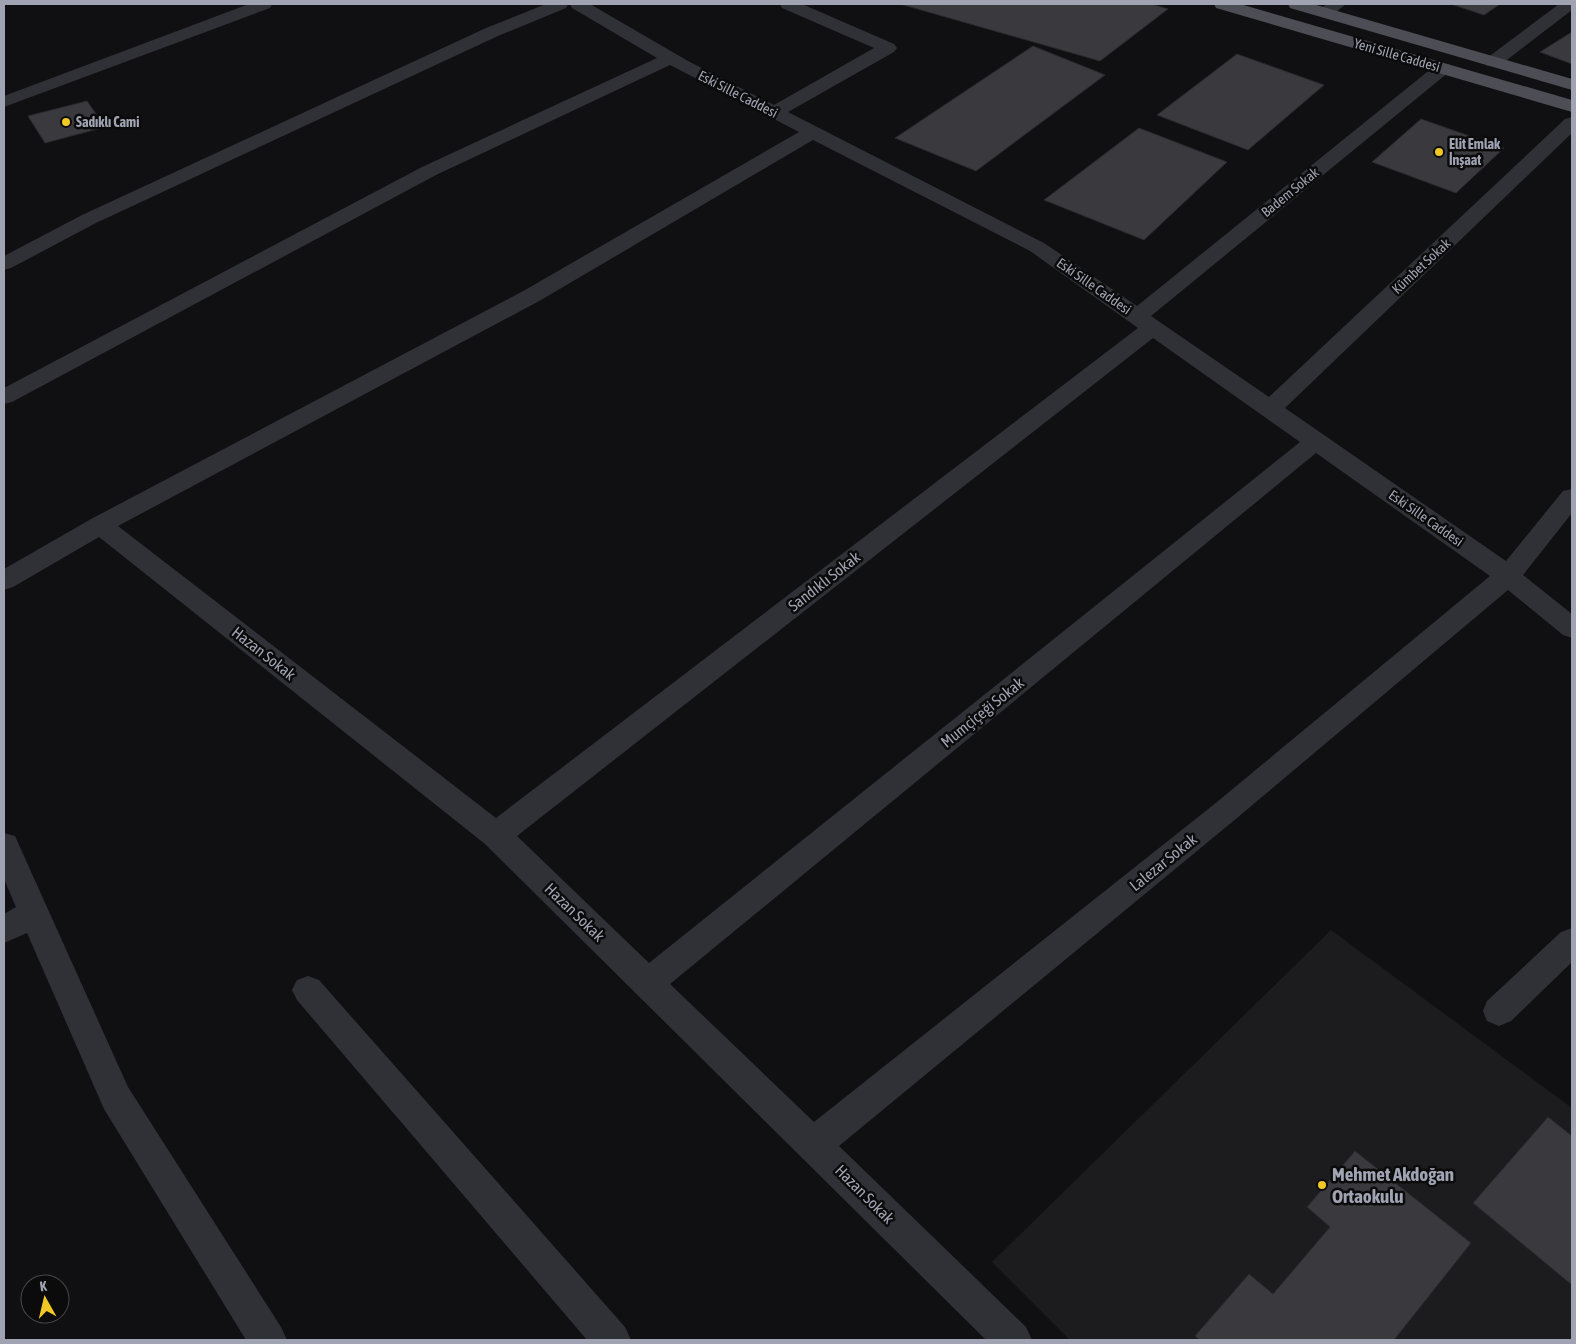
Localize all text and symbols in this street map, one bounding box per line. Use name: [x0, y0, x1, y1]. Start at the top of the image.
street label: Yeni Sille Caddesi: [1352, 35, 1442, 75]
street label: Eski Sille Caddesi: [696, 67, 780, 121]
place label: Sadıklı Cami: [76, 114, 139, 130]
marker: Sadıklı Cami: [60, 116, 72, 128]
place label: Elit Emlak İnşaat: [1449, 136, 1501, 168]
marker: Elit Emlak İnşaat: [1433, 146, 1445, 158]
street label: Badem Sokak: [1258, 164, 1322, 220]
street label: Kümbet Sokak: [1389, 235, 1453, 297]
street label: Eski Sille Caddesi: [1054, 254, 1134, 318]
street label: Eski Sille Caddesi: [1386, 486, 1466, 550]
street label: Sandıklı Sokak: [785, 547, 863, 615]
street label: Hazan Sokak: [229, 623, 299, 683]
street label: Mumçiçeği Sokak: [937, 673, 1028, 752]
street label: Lalezar Sokak: [1126, 830, 1200, 894]
street label: Hazan Sokak: [542, 879, 608, 945]
street label: Hazan Sokak: [832, 1161, 898, 1227]
place label: Mehmet Akdoğan Ortaokulu: [1332, 1163, 1454, 1207]
marker: Mehmet Akdoğan Ortaokulu: [1316, 1179, 1328, 1191]
north arrow: [20, 1274, 70, 1324]
text: K: [39, 1278, 48, 1295]

